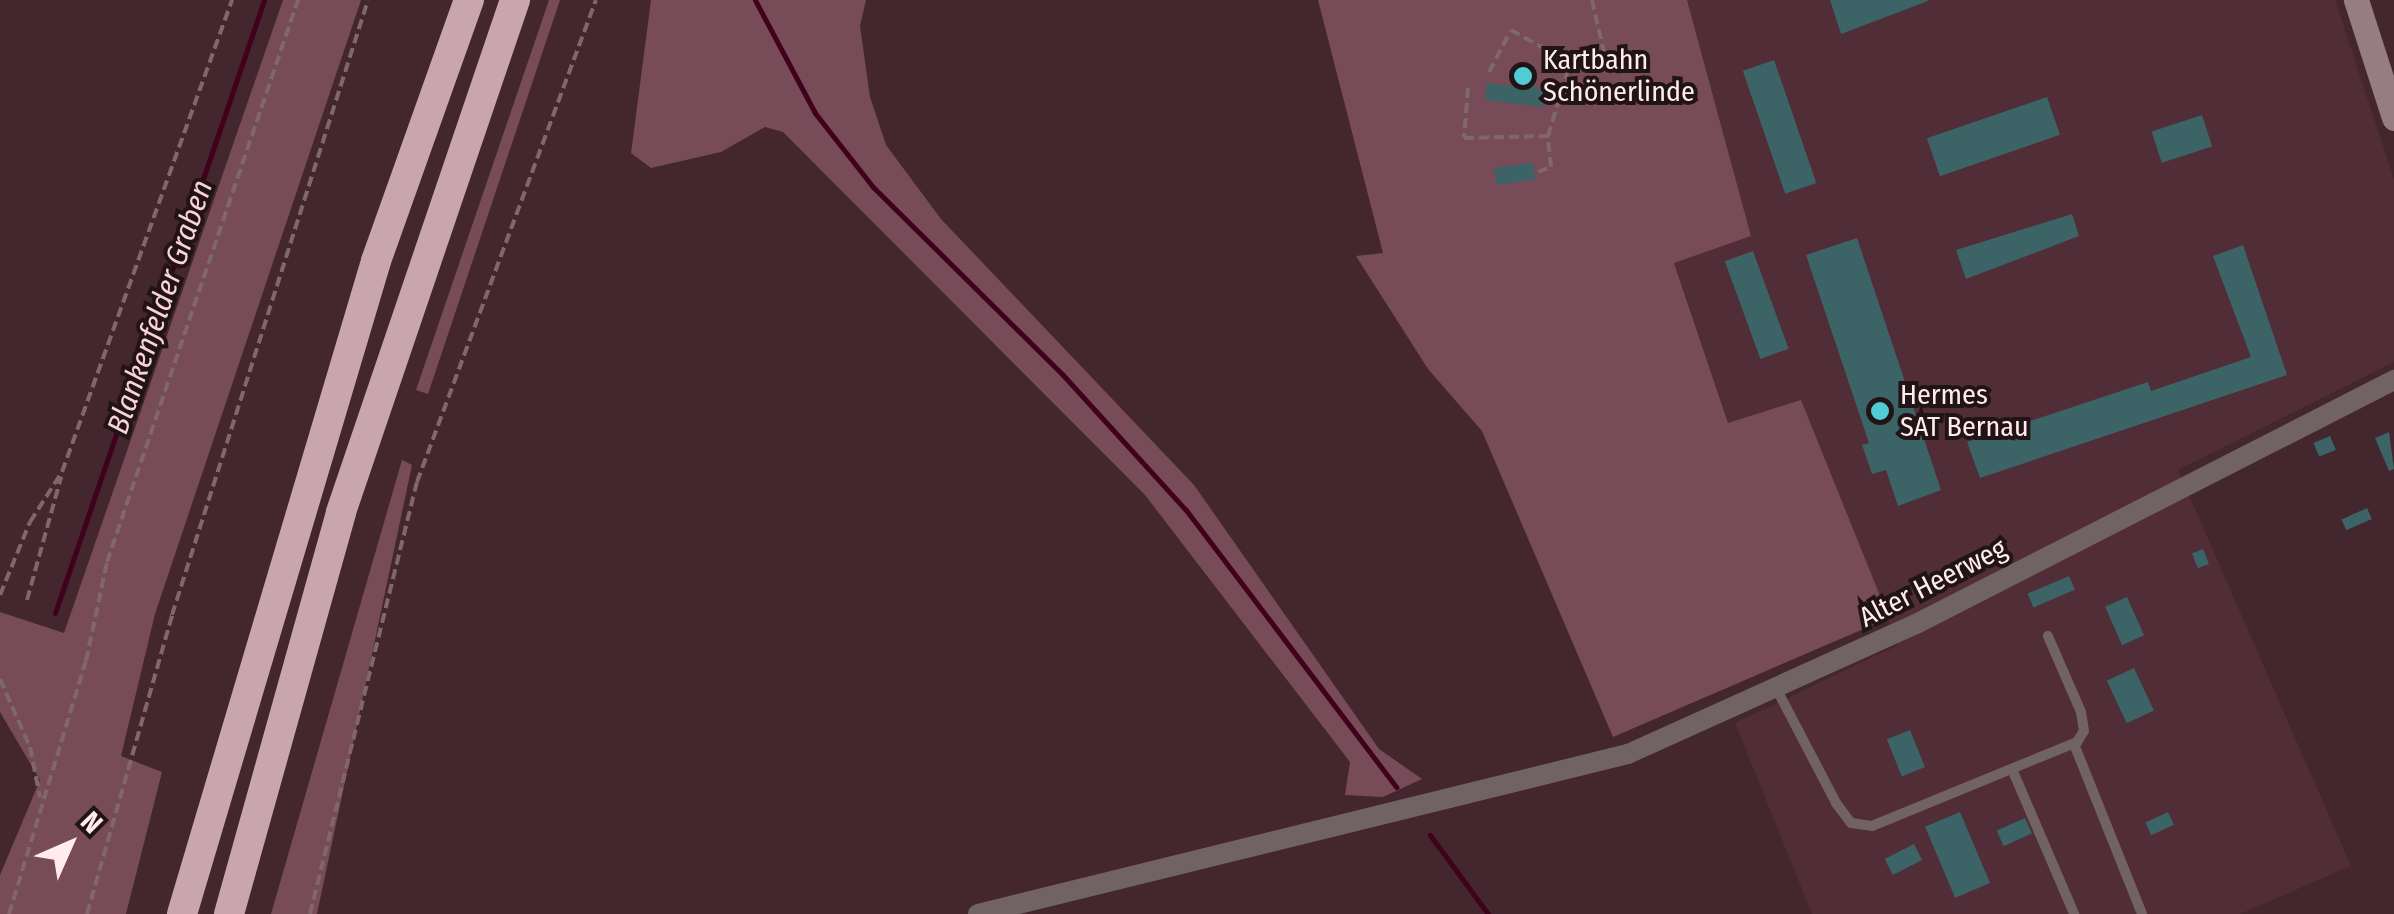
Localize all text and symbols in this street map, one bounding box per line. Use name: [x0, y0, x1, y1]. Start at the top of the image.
place label: Kartbahn Schönerlinde: [1543, 43, 1695, 109]
marker: Kartbahn Schönerlinde: [1512, 65, 1534, 87]
water label: Blankenfelder Graben: [100, 175, 220, 439]
place label: Hermes SAT Bernau: [1900, 378, 2029, 444]
marker: Hermes SAT Bernau: [1869, 400, 1891, 422]
street label: Alter Heerweg: [1854, 532, 2012, 634]
north arrow: [20, 794, 120, 894]
text: N: [74, 805, 109, 840]

